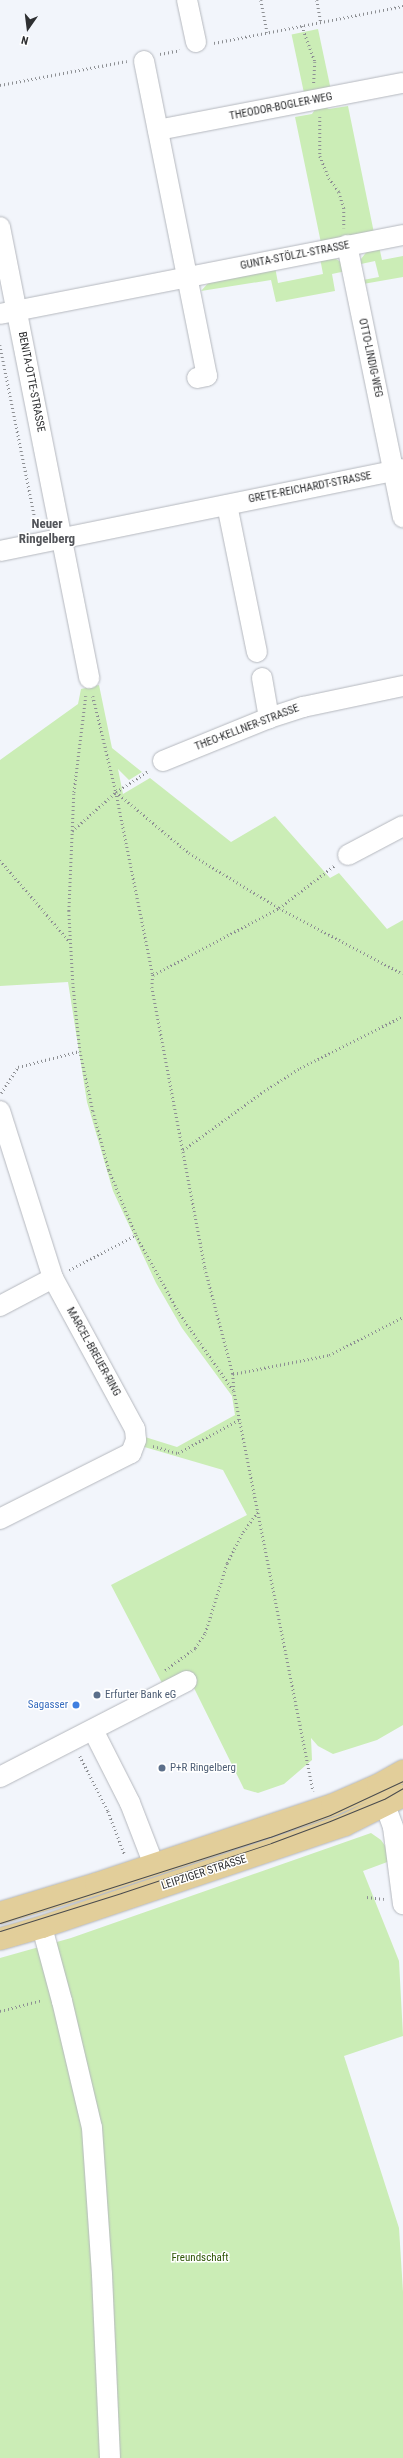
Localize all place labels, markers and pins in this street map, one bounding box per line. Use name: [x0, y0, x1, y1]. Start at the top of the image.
place label: Erfurter Bank eG: [105, 1688, 176, 1702]
marker: Erfurter Bank eG: [92, 1690, 102, 1700]
place label: Sagasser: [28, 1698, 68, 1712]
marker: Sagasser: [71, 1700, 81, 1710]
place label: P+R Ringelberg: [170, 1761, 236, 1775]
marker: P+R Ringelberg: [157, 1763, 167, 1773]

